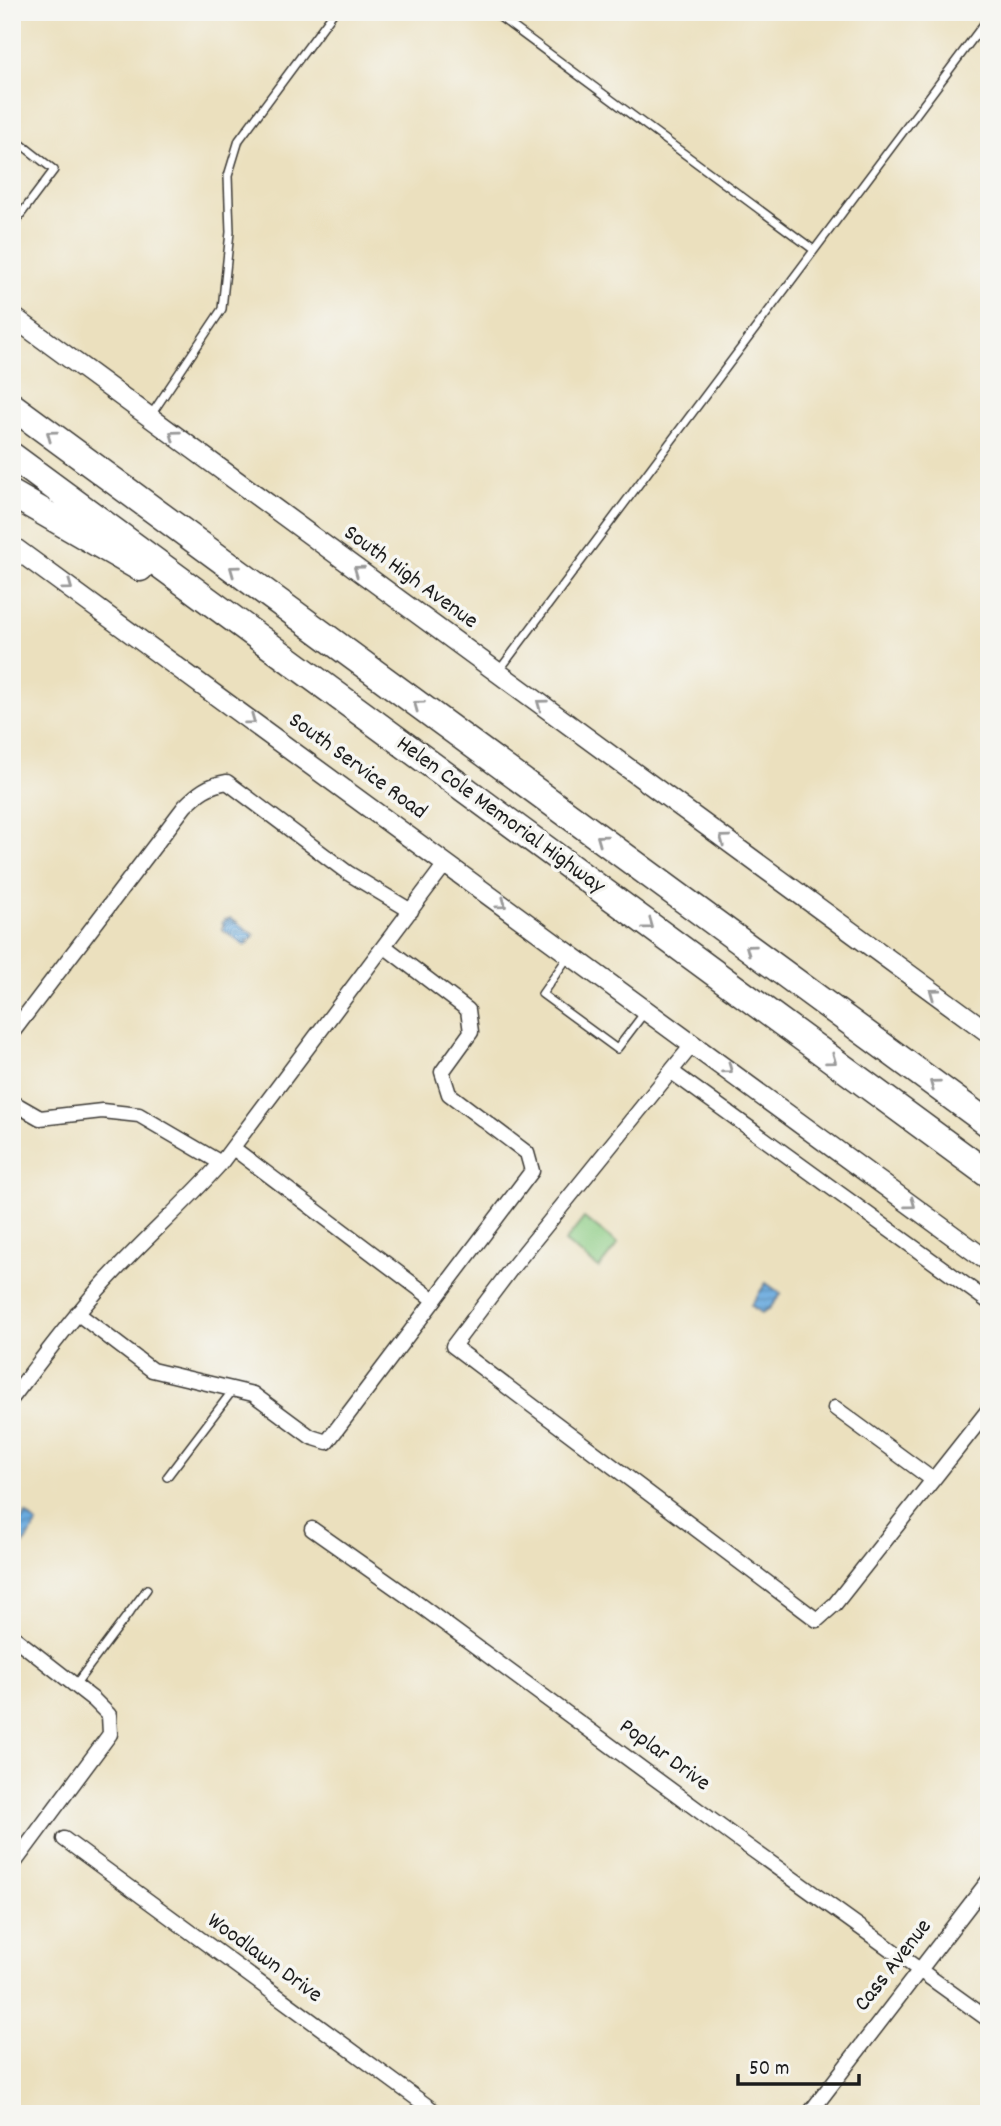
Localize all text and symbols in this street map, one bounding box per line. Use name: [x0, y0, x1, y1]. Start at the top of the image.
one-way arrow: [46, 431, 59, 443]
one-way arrow: [169, 431, 182, 443]
street label: South High Avenue: [336, 518, 484, 638]
one-way arrow: [229, 565, 242, 578]
one-way arrow: [353, 565, 365, 578]
one-way arrow: [60, 578, 73, 590]
one-way arrow: [413, 700, 425, 713]
one-way arrow: [536, 700, 549, 713]
street label: South Service Road: [281, 705, 433, 829]
one-way arrow: [243, 712, 256, 724]
street label: Helen Cole Memorial Highway: [389, 729, 612, 904]
one-way arrow: [596, 835, 609, 848]
one-way arrow: [719, 835, 732, 847]
one-way arrow: [494, 895, 506, 908]
one-way arrow: [641, 917, 653, 930]
one-way arrow: [745, 945, 758, 958]
one-way arrow: [929, 989, 942, 1001]
one-way arrow: [824, 1052, 837, 1064]
one-way arrow: [720, 1061, 733, 1073]
one-way arrow: [929, 1080, 942, 1092]
one-way arrow: [903, 1196, 916, 1209]
street label: Poplar Drive: [612, 1712, 716, 1800]
street label: Woodlawn Drive: [199, 1906, 329, 2012]
street label: Cass Avenue: [847, 1913, 941, 2019]
scale bar: [738, 2042, 859, 2086]
text: 50 m: [749, 2055, 789, 2085]

